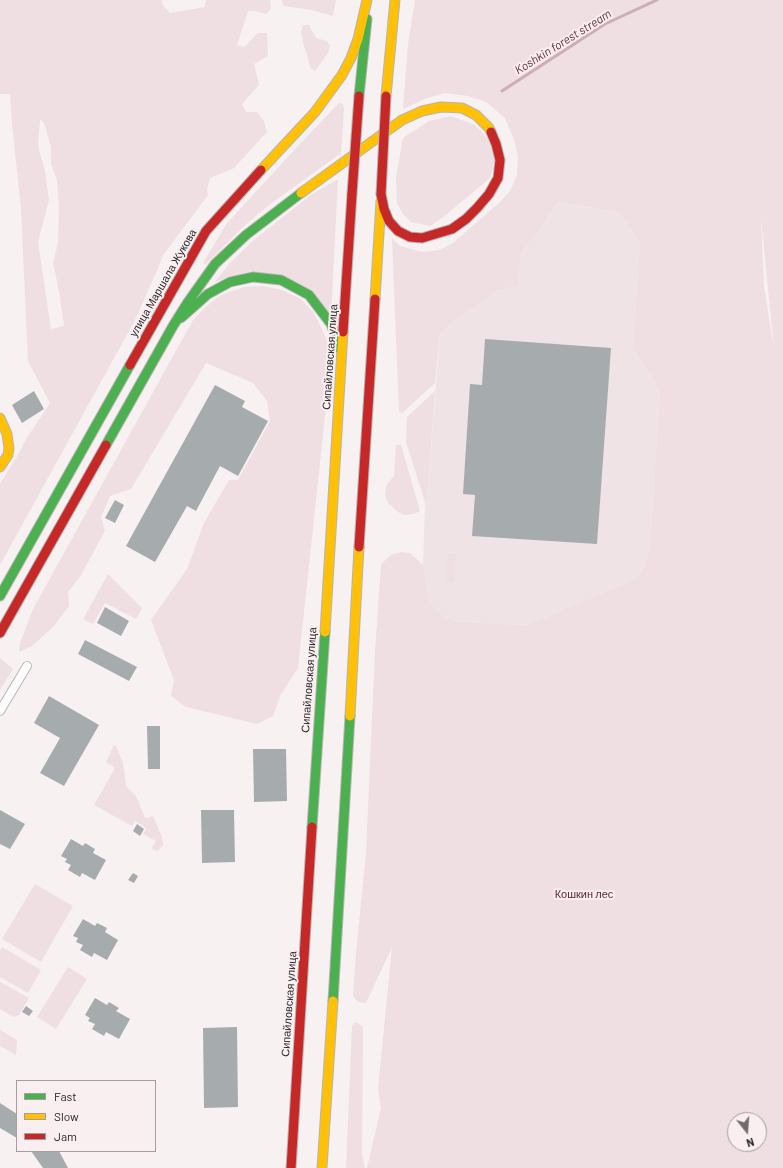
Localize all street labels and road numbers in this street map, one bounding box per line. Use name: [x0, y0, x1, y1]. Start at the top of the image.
street label: улица Маршала Жукова: [127, 227, 199, 339]
street label: Сипайловская улица: [320, 304, 340, 410]
street label: Сипайловская улица: [299, 627, 319, 733]
street label: Сипайловская улица: [279, 951, 299, 1057]

